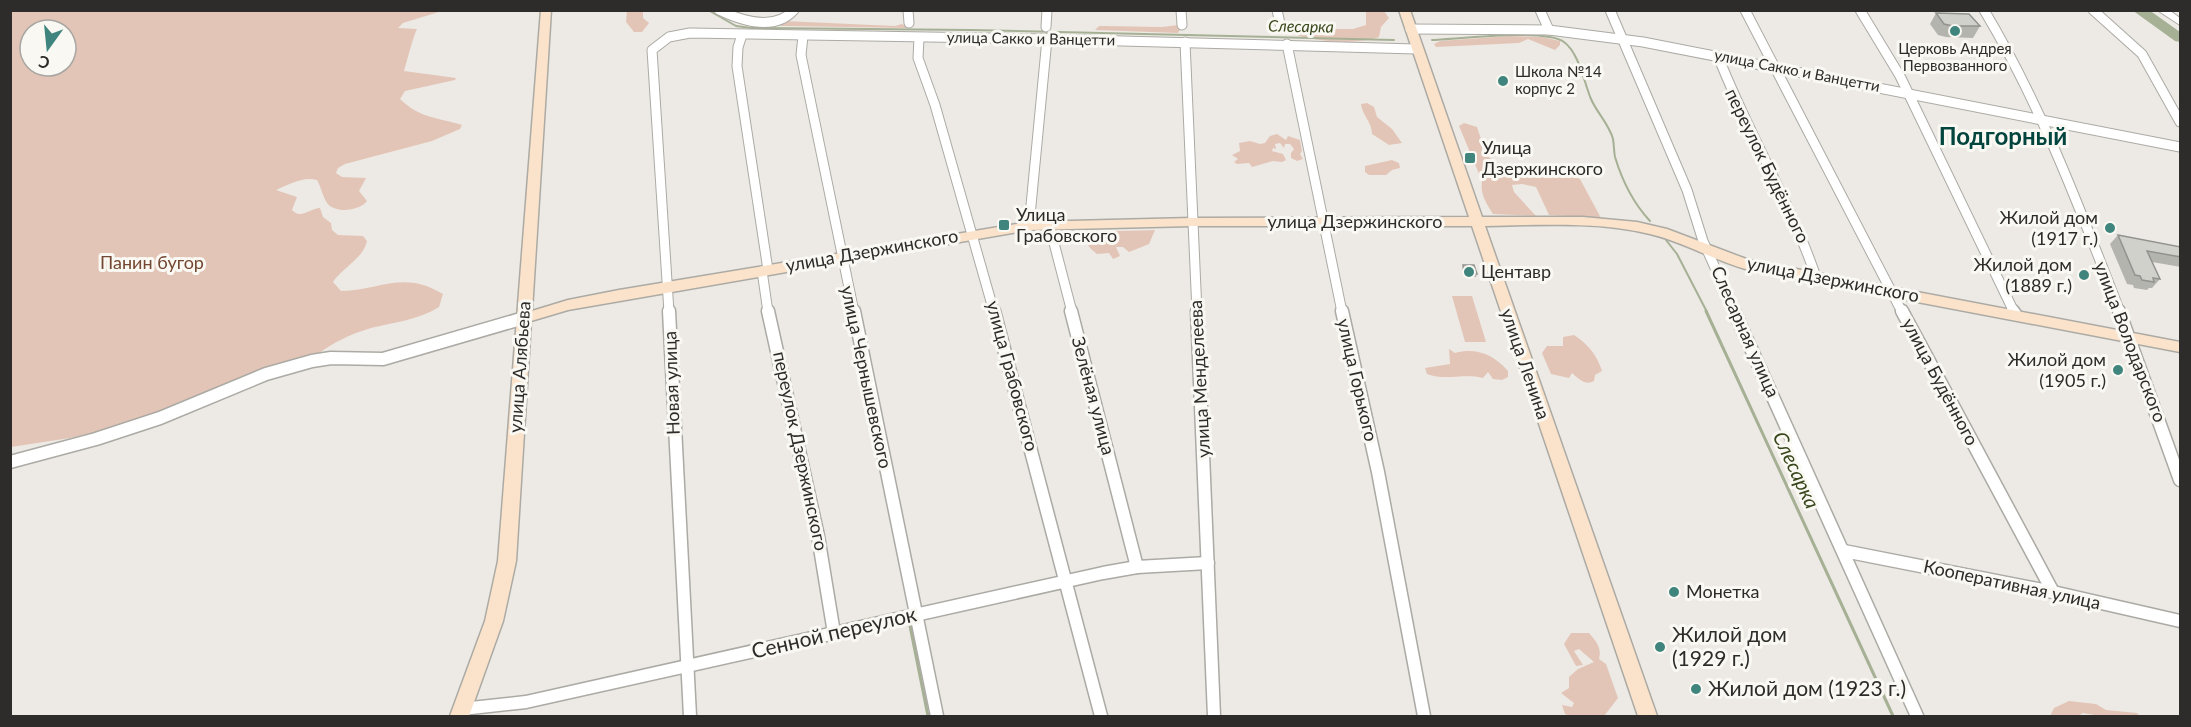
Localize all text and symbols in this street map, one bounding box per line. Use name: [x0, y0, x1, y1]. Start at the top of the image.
water label: Слесарка: [1268, 15, 1334, 36]
north arrow: [18, 18, 78, 78]
marker: Церковь Андрея Первозванного: [1948, 24, 1962, 38]
street label: улица Сакко и Ванцетти: [947, 28, 1115, 48]
place label: Церковь Андрея Первозванного: [1898, 39, 2012, 74]
street label: улица Сакко и Ванцетти: [1713, 45, 1882, 95]
text: С: [36, 52, 52, 74]
place label: Школа №14 корпус 2: [1515, 62, 1602, 97]
marker: Школа №14 корпус 2: [1496, 74, 1510, 88]
street label: переулок Будённого: [1721, 85, 1815, 247]
district label: Подгорный: [1939, 121, 2067, 150]
place label: Улица Дзержинского: [1482, 136, 1603, 179]
marker: Улица Дзержинского: [1463, 151, 1477, 165]
place label: Улица Грабовского: [1016, 203, 1117, 246]
place label: Жилой дом (1917 г.): [2000, 206, 2098, 249]
street label: улица Дзержинского: [1268, 210, 1442, 232]
marker: Улица Грабовского: [997, 218, 1011, 232]
marker: Жилой дом (1917 г.): [2103, 221, 2117, 235]
street label: улица Дзержинского: [784, 224, 960, 276]
park label: Панин бугор: [100, 251, 204, 273]
street label: улица Дзержинского: [1745, 252, 1921, 306]
place label: Жилой дом (1889 г.): [1974, 253, 2072, 296]
street label: улица Володарского: [2090, 258, 2172, 425]
place label: Центавр: [1481, 260, 1551, 282]
street label: Слесарная улица: [1707, 263, 1785, 401]
marker: Центавр: [1462, 265, 1476, 279]
marker: Жилой дом (1889 г.): [2077, 268, 2091, 282]
street label: улица Чернышевского: [837, 283, 897, 470]
street label: улица Грабовского: [982, 298, 1044, 453]
street label: улица Алябьева: [503, 300, 535, 434]
street label: улица Менделеева: [1184, 300, 1214, 458]
street label: улица Ленина: [1497, 305, 1555, 422]
street label: улица Будённого: [1898, 314, 1984, 449]
street label: улица Горького: [1333, 316, 1383, 443]
street label: Новая улица: [658, 331, 684, 435]
street label: Зелёная улица: [1068, 334, 1120, 457]
place label: Жилой дом (1905 г.): [2008, 348, 2106, 391]
street label: переулок Дзержинского: [769, 349, 833, 552]
marker: Жилой дом (1905 г.): [2111, 363, 2125, 377]
water label: Слесарка: [1769, 427, 1825, 512]
street label: Кооперативная улица: [1922, 555, 2103, 614]
place label: Монетка: [1686, 580, 1760, 602]
marker: Монетка: [1667, 585, 1681, 599]
street label: Сенной переулок: [749, 600, 919, 663]
place label: Жилой дом (1929 г.): [1672, 621, 1787, 670]
marker: Жилой дом (1929 г.): [1653, 640, 1667, 654]
place label: Жилой дом (1923 г.): [1708, 675, 1906, 700]
marker: Жилой дом (1923 г.): [1689, 682, 1703, 696]

